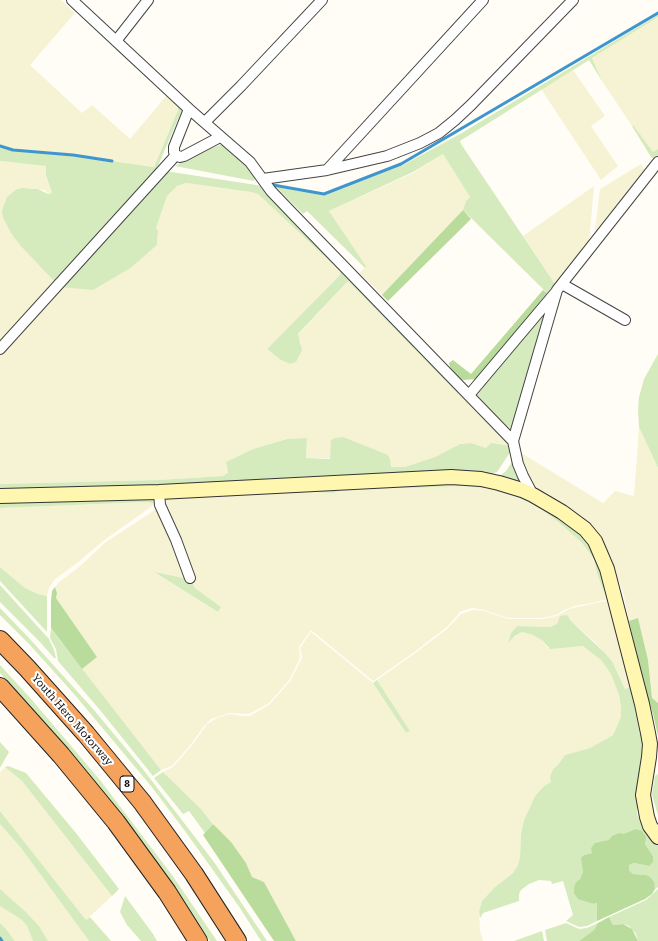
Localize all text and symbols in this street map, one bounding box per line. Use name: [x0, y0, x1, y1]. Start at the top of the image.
street label: Youth Hero Motorway: [29, 671, 115, 769]
road number: 8: [120, 776, 134, 792]

